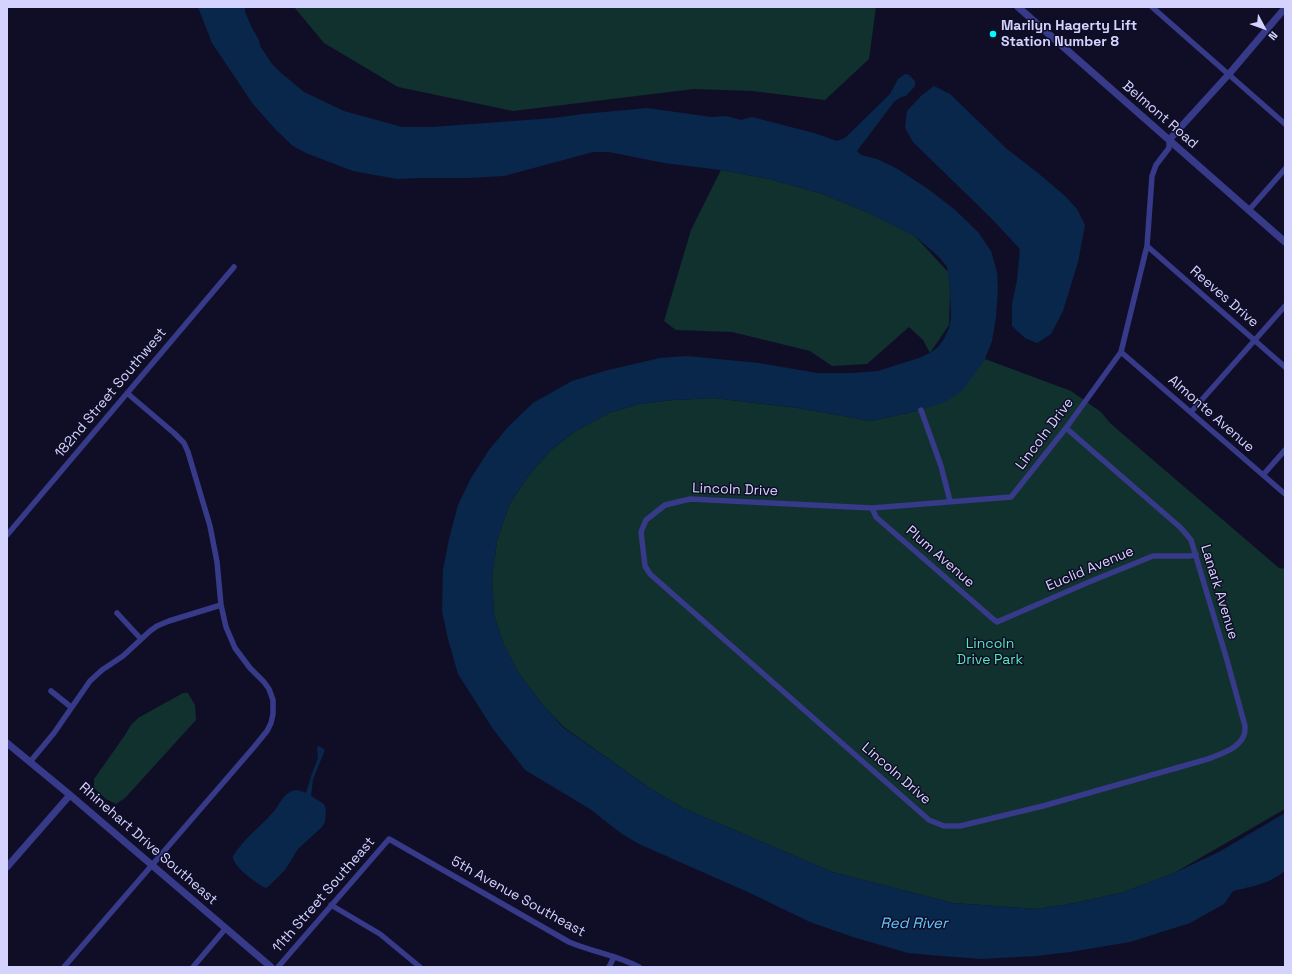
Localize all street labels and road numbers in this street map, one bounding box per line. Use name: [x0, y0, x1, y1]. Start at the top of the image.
street label: Belmont Road: [1119, 78, 1201, 152]
street label: Reeves Drive: [1186, 263, 1262, 331]
street label: 182nd Street Southwest: [52, 325, 170, 461]
street label: Almonte Avenue: [1164, 372, 1258, 456]
street label: Lincoln Drive: [1012, 395, 1078, 473]
street label: Lincoln Drive: [692, 480, 778, 500]
street label: Plum Avenue: [902, 523, 978, 591]
street label: Euclid Avenue: [1044, 543, 1136, 595]
street label: Lanark Avenue: [1197, 543, 1241, 641]
street label: Lincoln Drive: [858, 740, 934, 808]
street label: Rhinehart Drive Southeast: [75, 779, 221, 909]
street label: 11th Street Southeast: [269, 834, 379, 956]
street label: 5th Avenue Southeast: [448, 853, 588, 941]

